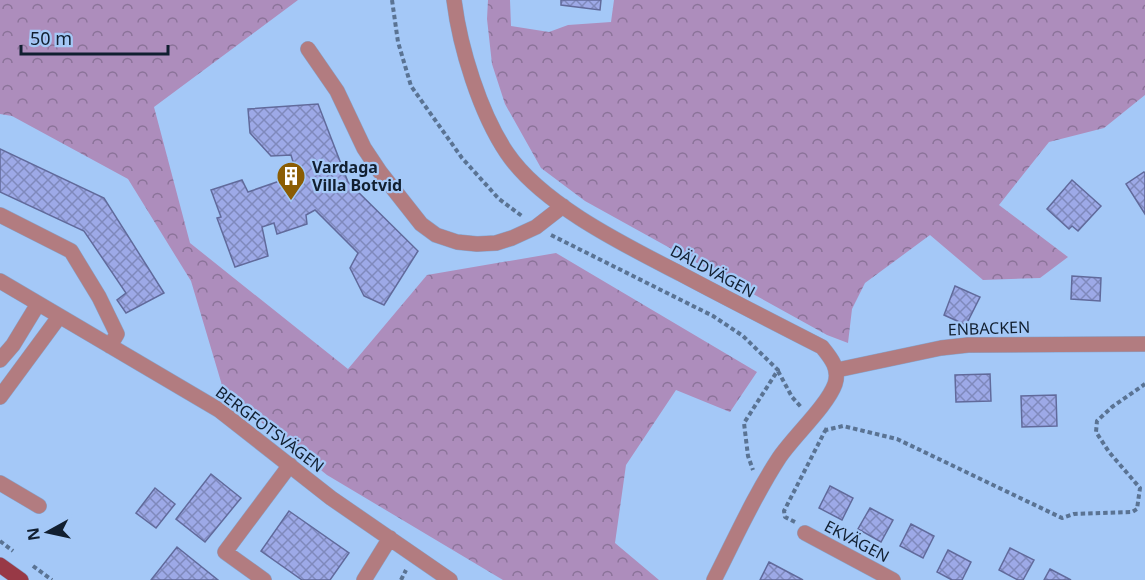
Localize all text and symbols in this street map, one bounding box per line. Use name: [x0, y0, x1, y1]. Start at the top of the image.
scale bar: [21, 18, 168, 56]
text: 50 m: [30, 26, 72, 50]
place label: Vardaga Villa Botvid: [312, 156, 402, 196]
building icon: Vardaga Villa Botvid: [275, 160, 307, 202]
street label: DÄLDVÄGEN: [667, 239, 759, 303]
street label: ENBACKEN: [947, 316, 1031, 340]
street label: BERGFOTSVÄGEN: [211, 381, 329, 477]
north arrow: [18, 502, 78, 562]
street label: EKVÄGEN: [821, 515, 893, 567]
text: N: [21, 526, 45, 542]

